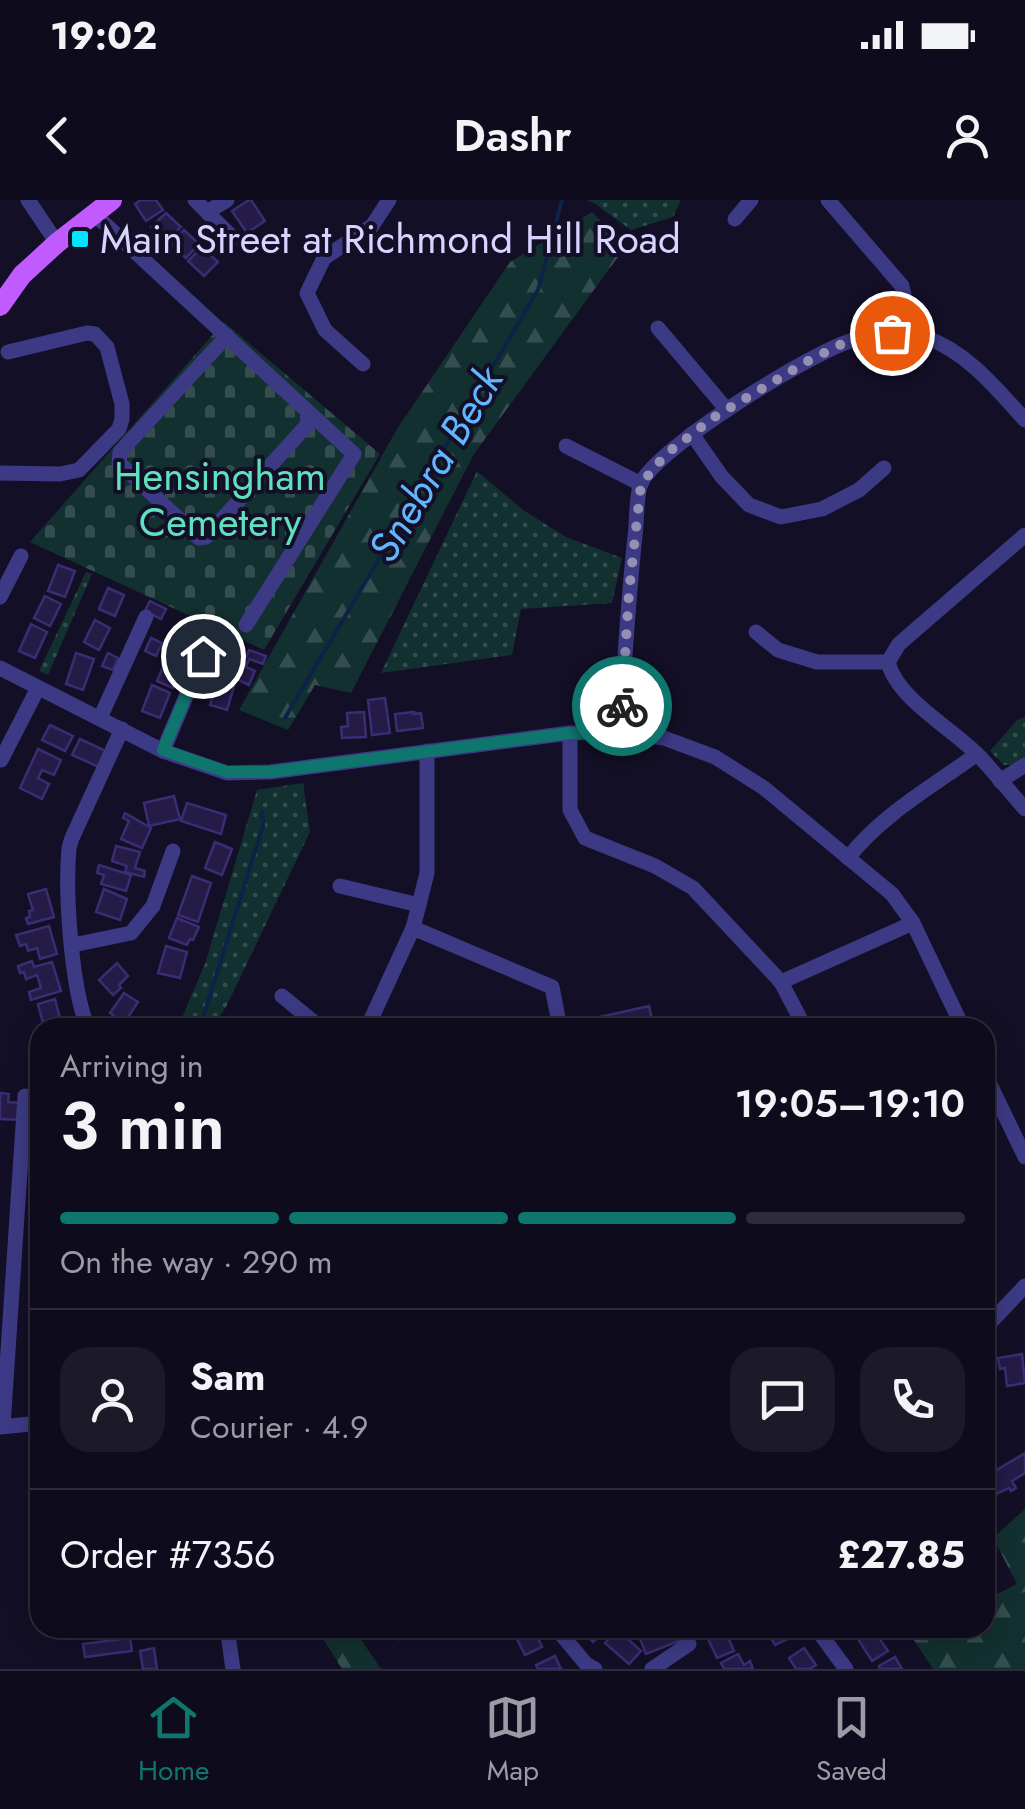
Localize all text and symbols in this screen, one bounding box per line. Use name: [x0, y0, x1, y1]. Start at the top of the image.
text: 19:02: [50, 8, 157, 63]
text: Dashr: [454, 103, 571, 168]
icon: back: [30, 108, 85, 163]
icon: person: [940, 108, 995, 163]
place label: Main Street at Richmond Hill Road: [100, 210, 681, 268]
marker: Main Street at Richmond Hill Road: [69, 228, 91, 250]
pin: [850, 291, 935, 376]
icon: bag: [865, 306, 920, 361]
water label: Snebra Beck: [353, 353, 519, 574]
park label: Hensingham Cemetery: [114, 447, 326, 551]
pin: [161, 614, 246, 699]
icon: home: [176, 629, 231, 684]
courier: [572, 656, 672, 756]
icon: bike: [595, 679, 650, 734]
text: Arriving in: [60, 1043, 204, 1089]
text: 19:05–19:10: [735, 1076, 965, 1131]
text: 3 min: [60, 1079, 225, 1173]
text: On the way · 290 m: [60, 1239, 333, 1285]
button: person: [60, 1347, 165, 1452]
button: chat: [730, 1347, 835, 1452]
button: phone: [860, 1347, 965, 1452]
text: Sam: [190, 1349, 265, 1404]
text: Courier · 4.9: [190, 1404, 368, 1450]
text: Order #7356: [60, 1527, 276, 1582]
text: £27.85: [837, 1527, 965, 1582]
tab: Home: [138, 1690, 209, 1791]
tab: Map: [485, 1690, 540, 1791]
tab: Saved: [816, 1690, 887, 1791]

